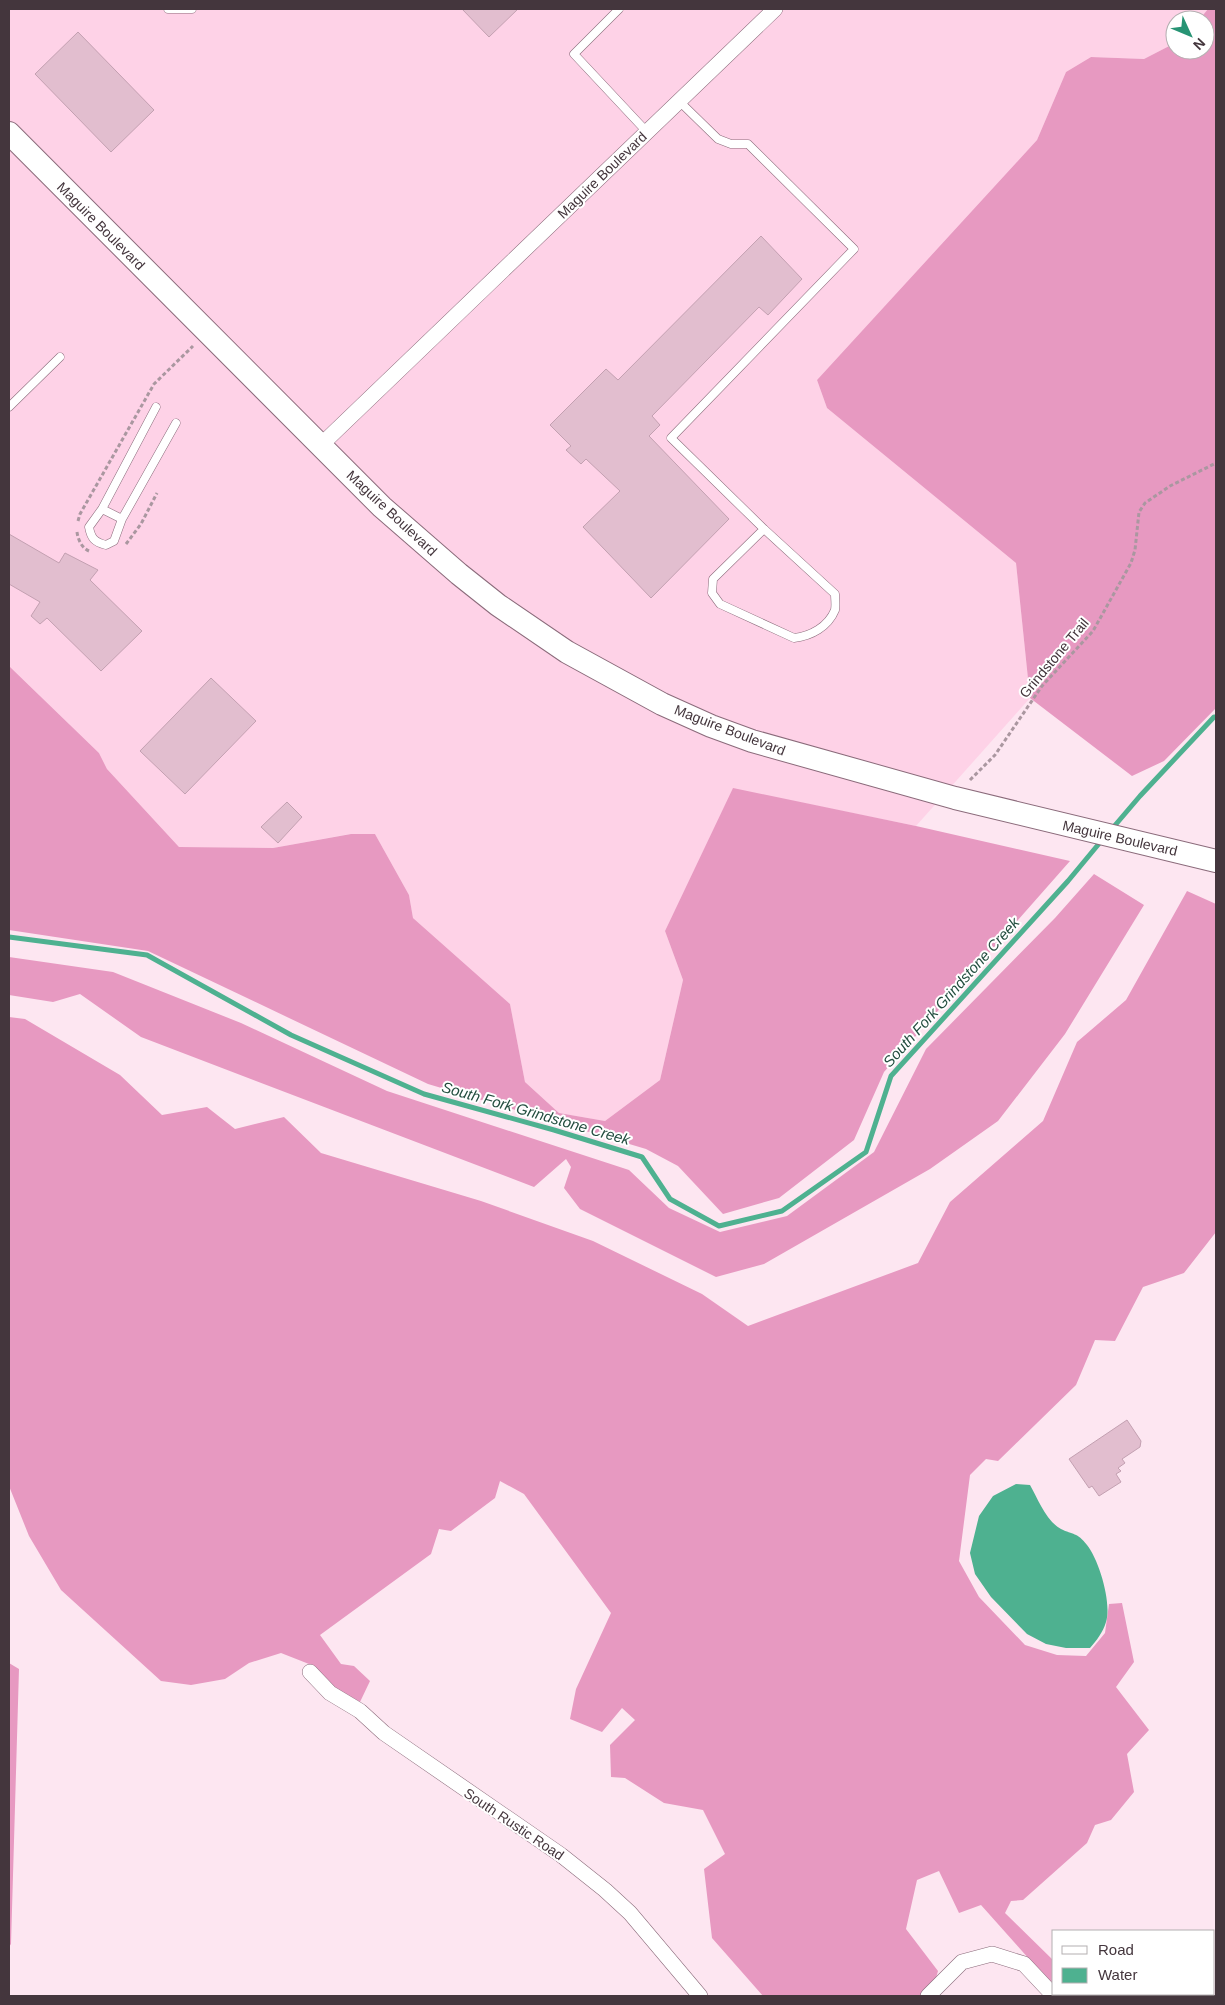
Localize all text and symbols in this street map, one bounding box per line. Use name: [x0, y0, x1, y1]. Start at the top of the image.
north arrow: [1165, 10, 1215, 60]
text: N: [1190, 35, 1209, 53]
street label: Maguire Boulevard: [554, 128, 650, 222]
street label: Maguire Boulevard: [54, 179, 148, 273]
street label: Maguire Boulevard: [344, 467, 440, 559]
street label: Grindstone Trail: [1016, 615, 1092, 701]
street label: Maguire Boulevard: [672, 701, 788, 759]
street label: Maguire Boulevard: [1061, 817, 1179, 859]
water label: South Fork Grindstone Creek: [879, 913, 1024, 1070]
water label: South Fork Grindstone Creek: [440, 1078, 634, 1148]
street label: South Rustic Road: [461, 1785, 567, 1863]
legend: [1052, 1930, 1215, 1995]
text: Road: [1098, 1941, 1134, 1958]
text: Water: [1098, 1966, 1137, 1983]

